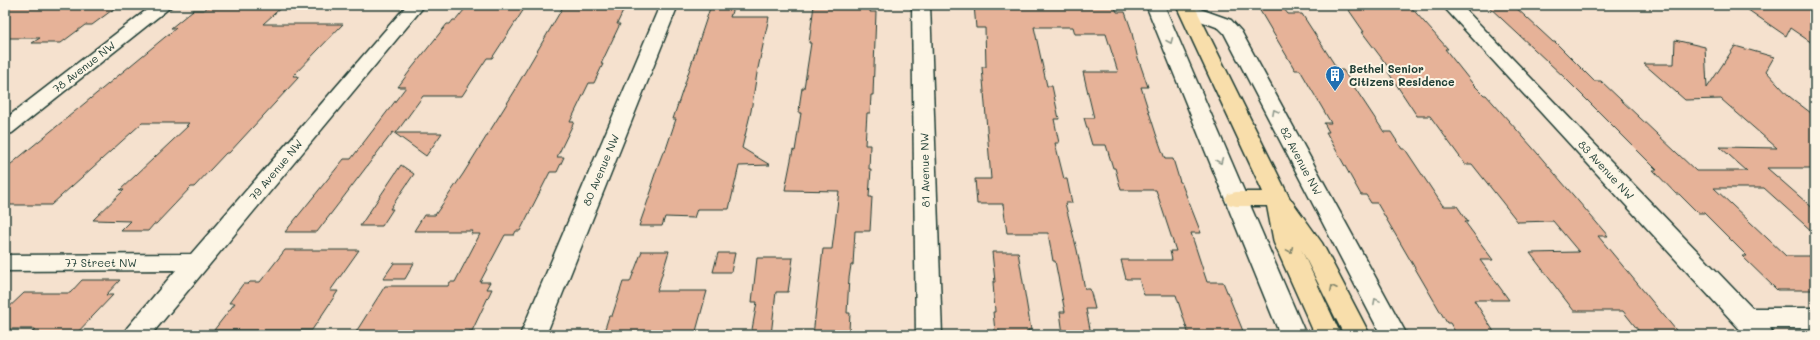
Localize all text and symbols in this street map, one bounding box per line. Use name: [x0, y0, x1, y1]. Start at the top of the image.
street label: 78 Avenue NW: [49, 37, 118, 96]
one-way arrow: [1165, 37, 1173, 44]
place label: Bethel Senior Citizens Residence: [1349, 61, 1455, 89]
building icon: Bethel Senior Citizens Residence: [1324, 64, 1346, 92]
one-way arrow: [1272, 108, 1280, 116]
street label: 82 Avenue NW: [1277, 124, 1326, 198]
street label: 80 Avenue NW: [579, 132, 622, 208]
street label: 81 Avenue NW: [916, 133, 933, 207]
street label: 79 Avenue NW: [246, 136, 306, 203]
street label: 83 Avenue NW: [1575, 137, 1638, 203]
one-way arrow: [1216, 157, 1224, 164]
one-way arrow: [1285, 246, 1293, 254]
street label: 77 Street NW: [65, 255, 137, 270]
one-way arrow: [1330, 285, 1337, 292]
one-way arrow: [1373, 297, 1380, 305]

